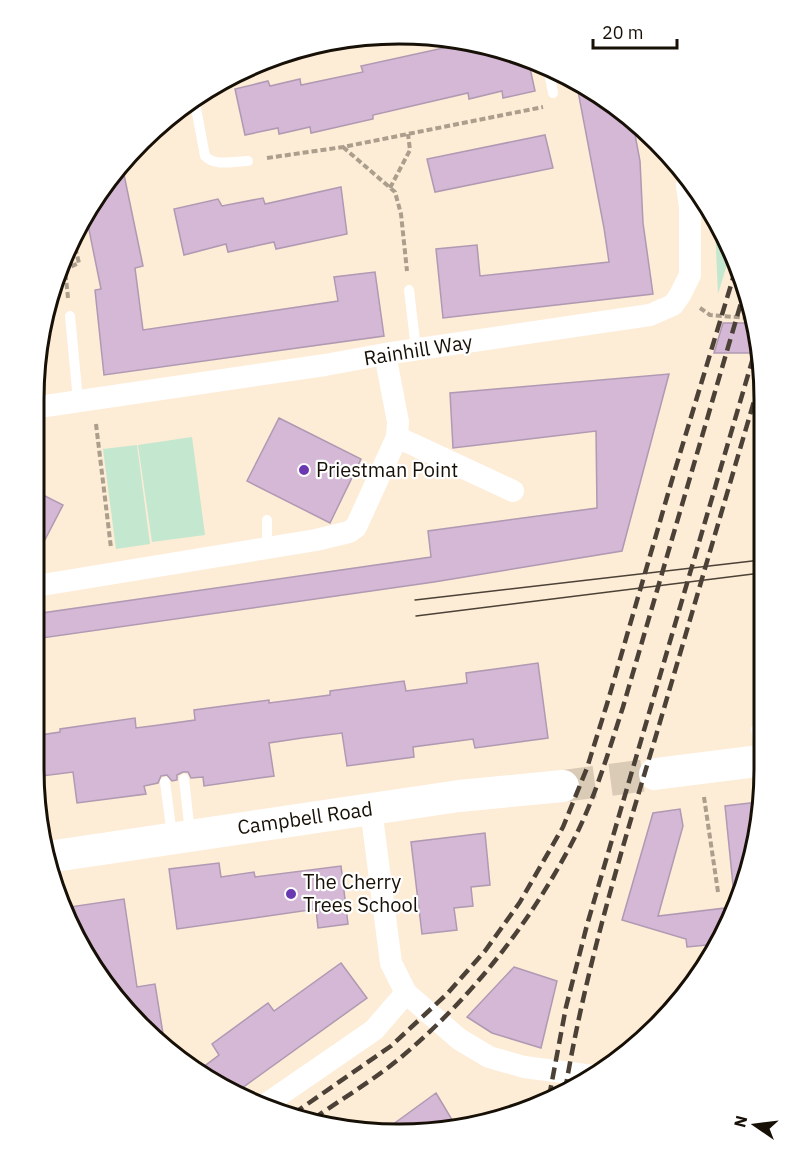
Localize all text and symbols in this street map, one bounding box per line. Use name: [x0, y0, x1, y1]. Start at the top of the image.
scale bar: [593, 12, 677, 50]
text: 20 m: [602, 21, 644, 44]
street label: Rainhill Way: [362, 328, 474, 371]
place label: Priestman Point: [316, 456, 458, 483]
marker: Priestman Point: [297, 463, 311, 477]
street label: Campbell Road: [236, 795, 374, 840]
place label: The Cherry Trees School: [303, 868, 418, 918]
marker: The Cherry Trees School: [284, 887, 298, 901]
north arrow: [725, 1095, 785, 1155]
text: N: [729, 1113, 752, 1129]

